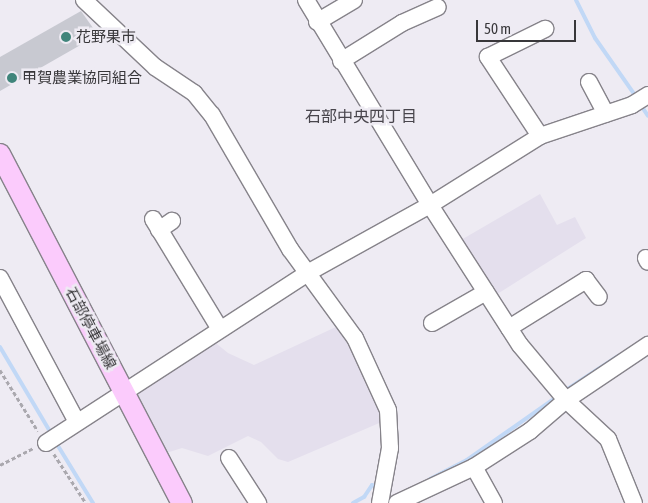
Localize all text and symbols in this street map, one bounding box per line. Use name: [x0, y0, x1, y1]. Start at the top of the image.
scale bar: [478, 10, 578, 42]
text: 50 m: [484, 20, 511, 37]
place label: 花野果市: [76, 28, 136, 46]
marker: 花野果市: [60, 31, 72, 43]
place label: 甲賀農業協同組合: [22, 69, 142, 87]
marker: 甲賀農業協同組合: [6, 72, 18, 84]
district label: 石部中央四丁目: [305, 106, 417, 126]
street label: 石部停車場線: [62, 284, 120, 372]

